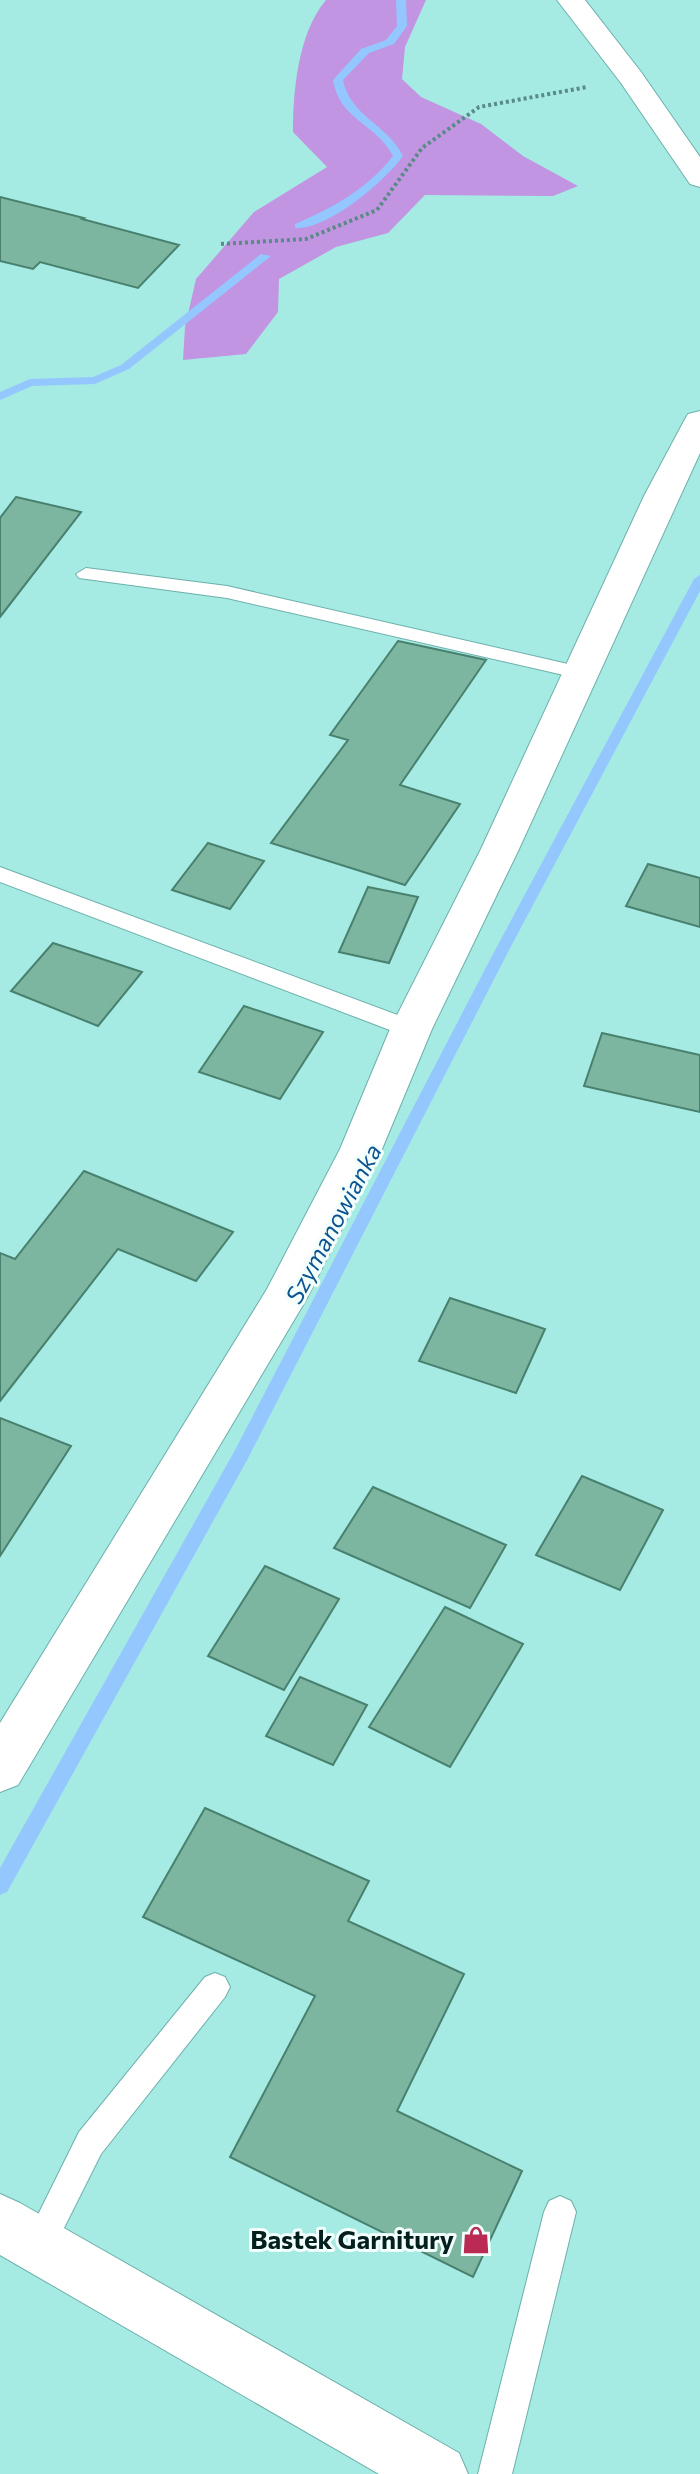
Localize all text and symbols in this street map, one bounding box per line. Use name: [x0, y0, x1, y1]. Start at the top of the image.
water label: Szymanowianka: [278, 1139, 387, 1308]
place label: Bastek Garnitury: [250, 2223, 454, 2254]
shop icon: Bastek Garnitury: [461, 2225, 491, 2255]

